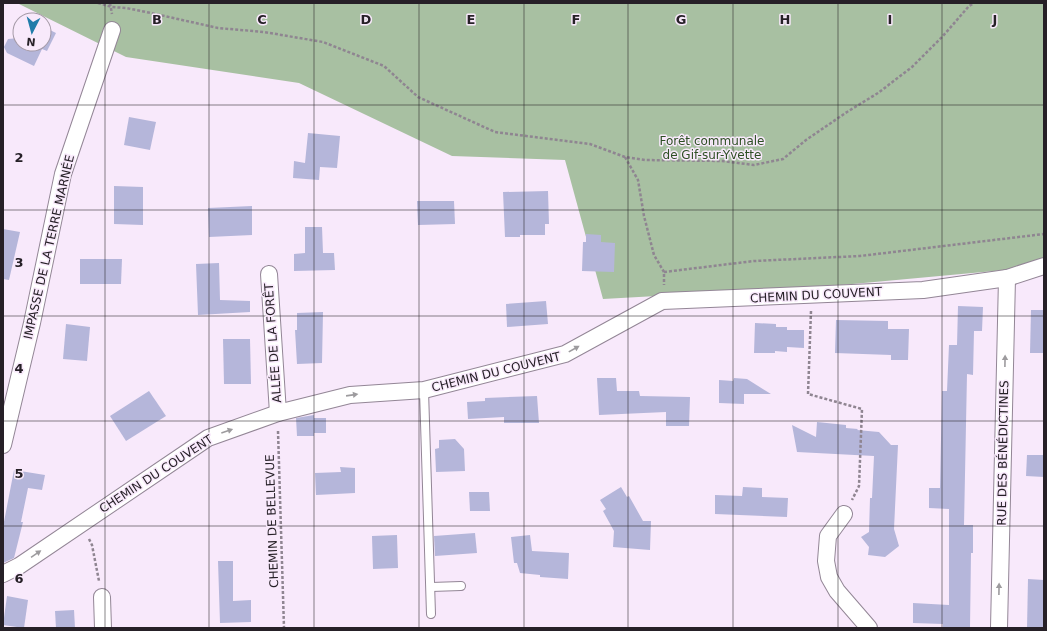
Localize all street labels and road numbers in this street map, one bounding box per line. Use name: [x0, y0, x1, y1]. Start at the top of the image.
street label: IMPASSE DE LA TERRE MARNÉE: [20, 153, 77, 341]
street label: ALLÉE DE LA FORÊT: [261, 282, 284, 403]
street label: CHEMIN DU COUVENT: [750, 285, 883, 305]
street label: CHEMIN DU COUVENT: [430, 349, 562, 395]
street label: RUE DES BÉNÉDICTINES: [994, 380, 1011, 526]
street label: CHEMIN DU COUVENT: [97, 432, 216, 516]
street label: CHEMIN DE BELLEVUE: [263, 454, 281, 588]

